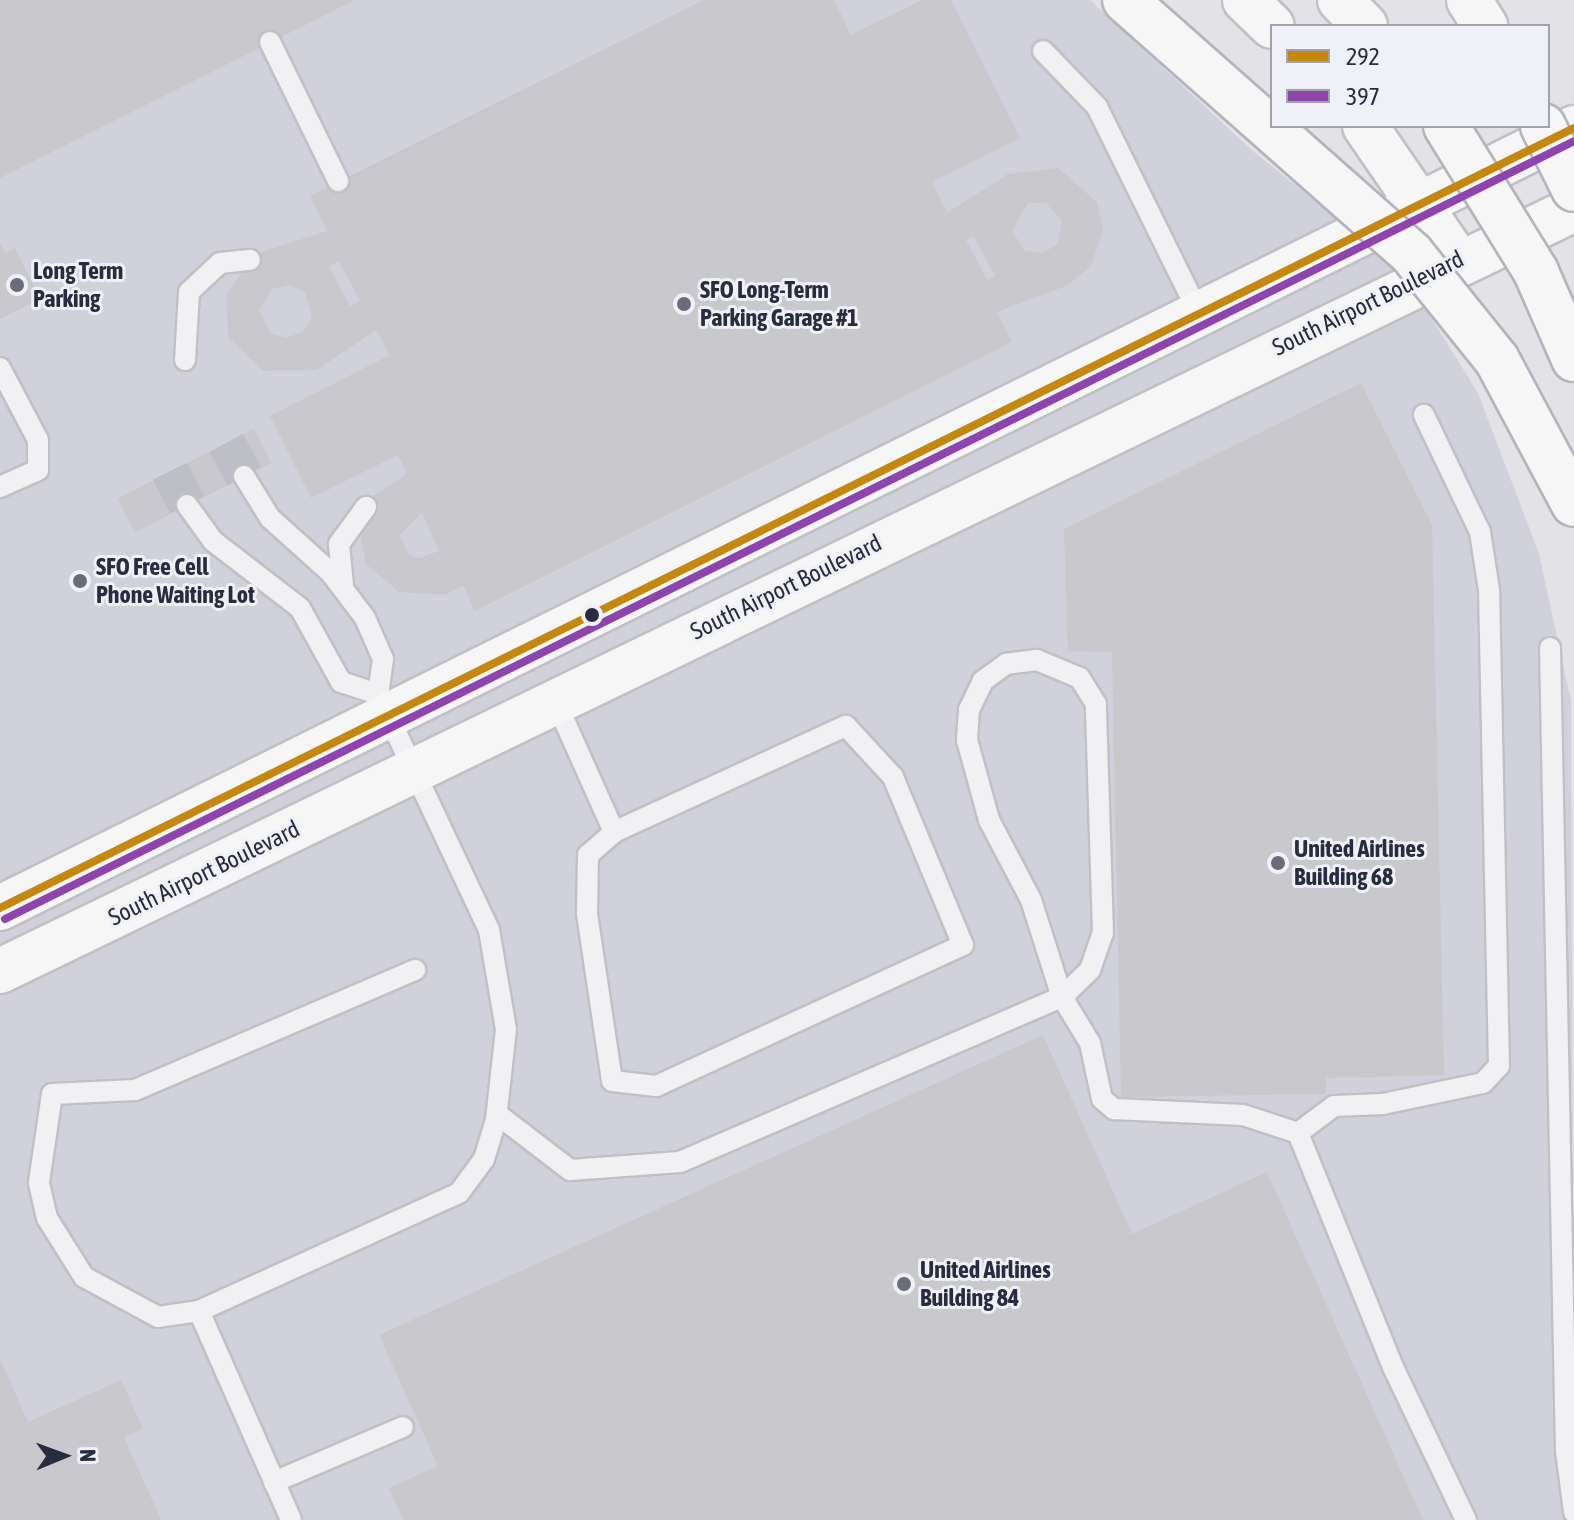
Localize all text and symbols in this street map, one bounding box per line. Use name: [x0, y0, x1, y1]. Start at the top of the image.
legend: [1270, 24, 1550, 128]
text: 292: [1346, 43, 1380, 70]
text: 397: [1346, 83, 1380, 110]
street label: South Airport Boulevard: [1268, 244, 1468, 362]
place label: Long Term Parking: [33, 257, 123, 313]
marker: Long Term Parking: [8, 276, 26, 294]
place label: SFO Long-Term Parking Garage #1: [700, 276, 858, 332]
marker: SFO Long-Term Parking Garage #1: [675, 295, 693, 313]
street label: South Airport Boulevard: [686, 528, 886, 646]
place label: SFO Free Cell Phone Waiting Lot: [96, 553, 255, 609]
marker: SFO Free Cell Phone Waiting Lot: [71, 572, 89, 590]
unlabelled marker: [584, 607, 600, 623]
street label: South Airport Boulevard: [104, 814, 304, 932]
place label: United Airlines Building 68: [1294, 835, 1425, 891]
marker: United Airlines Building 68: [1269, 854, 1287, 872]
place label: United Airlines Building 84: [920, 1256, 1051, 1312]
marker: United Airlines Building 84: [895, 1275, 913, 1293]
north arrow: [24, 1416, 104, 1496]
text: N: [75, 1449, 101, 1462]

